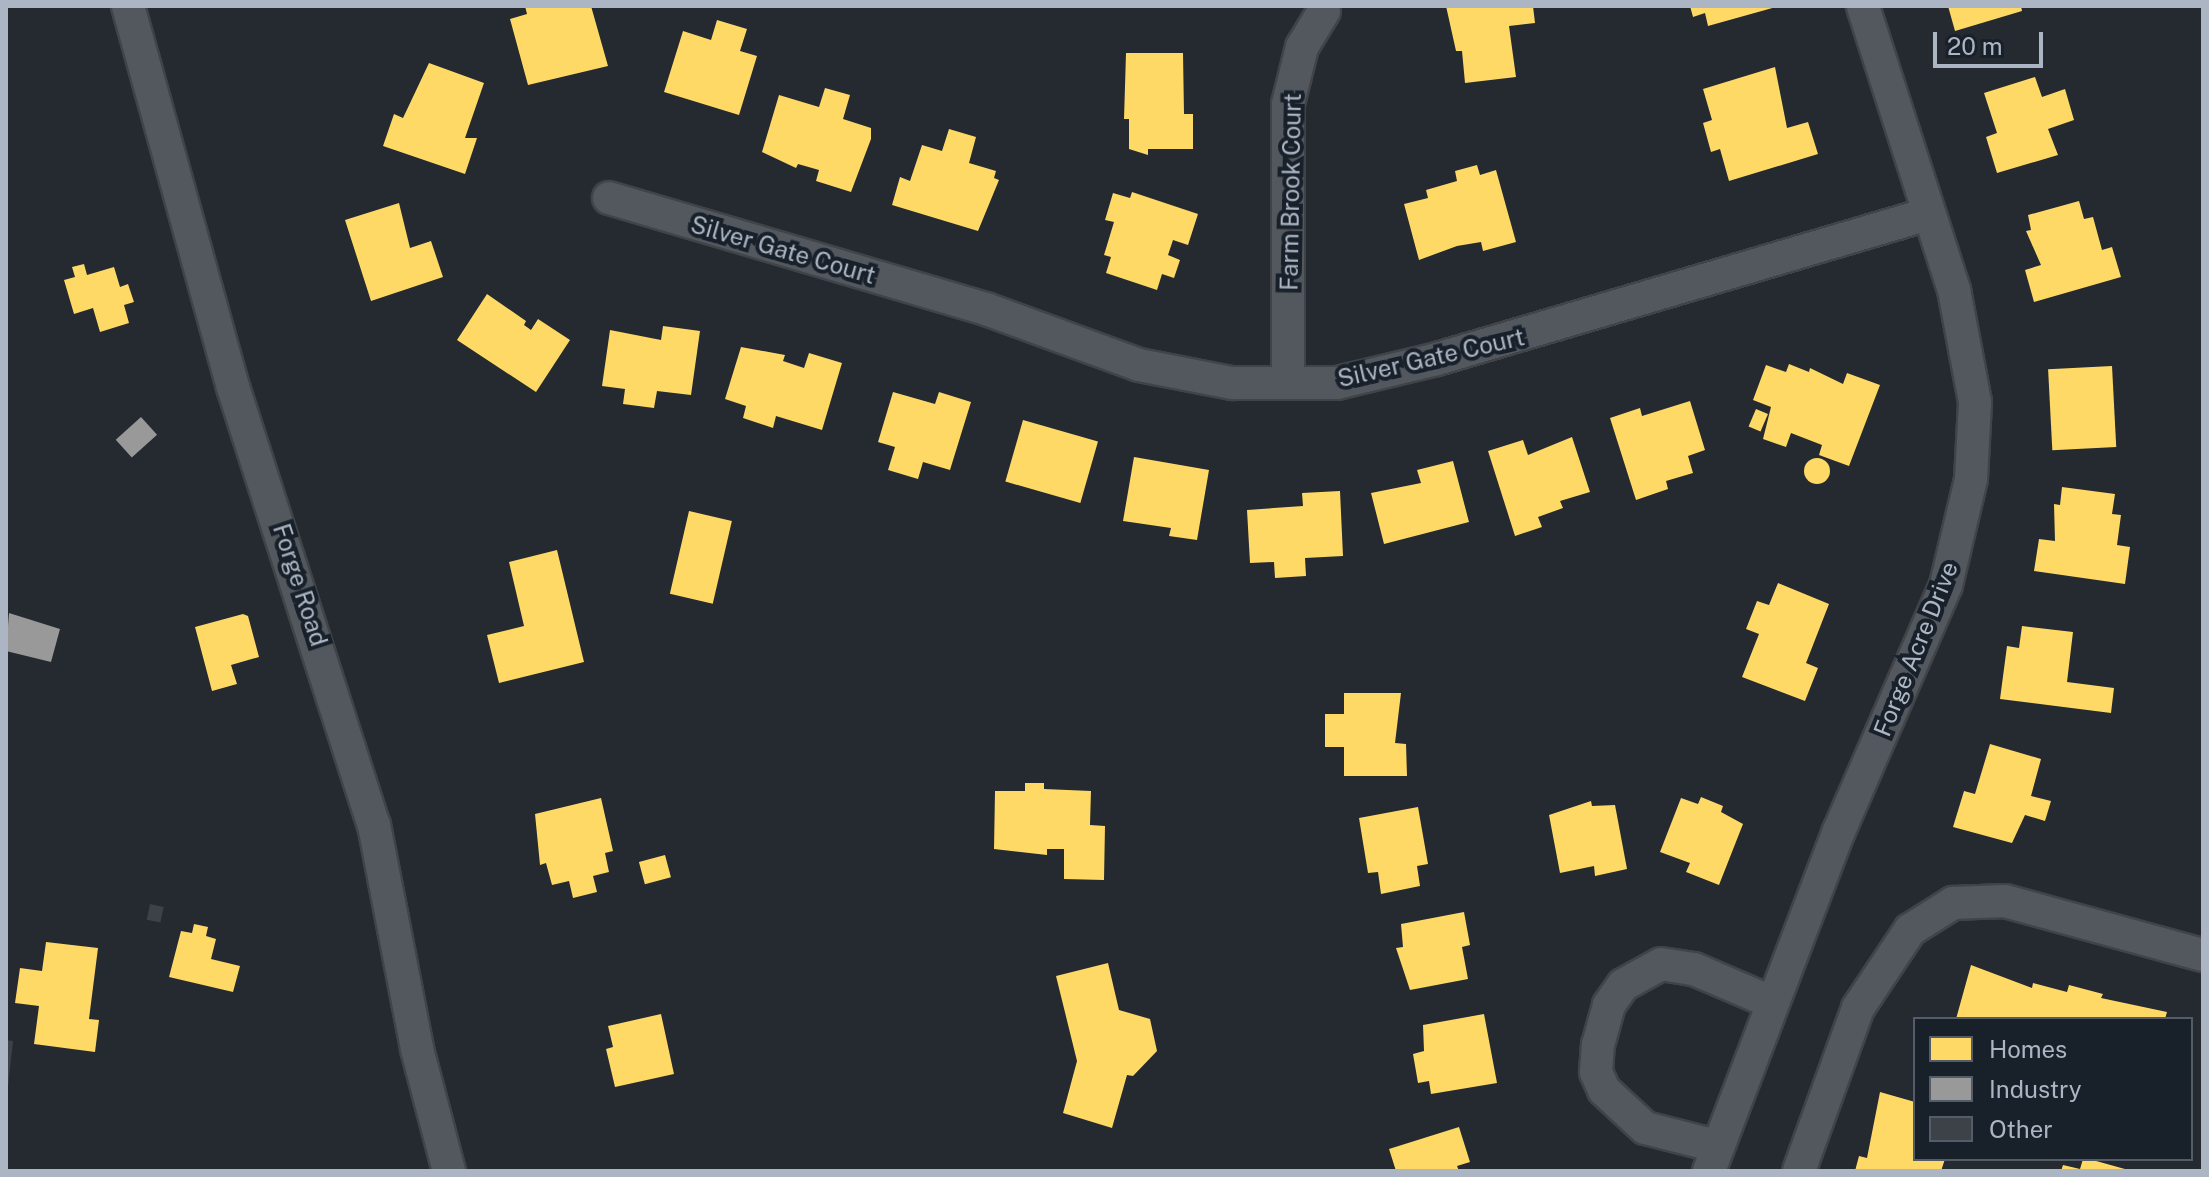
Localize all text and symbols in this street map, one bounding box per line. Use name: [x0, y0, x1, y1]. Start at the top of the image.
scale bar: [1937, 16, 2047, 66]
text: 20 m: [1947, 32, 2003, 60]
street label: Farm Brook Court: [1275, 93, 1307, 291]
street label: Silver Gate Court: [687, 210, 879, 290]
street label: Silver Gate Court: [1335, 322, 1527, 394]
street label: Forge Road: [267, 520, 333, 650]
street label: Forge Acre Drive: [1868, 557, 1964, 741]
legend: [1913, 1017, 2193, 1161]
text: Homes: [1989, 1035, 2067, 1063]
text: Industry: [1989, 1075, 2082, 1103]
text: Other: [1989, 1115, 2053, 1143]

